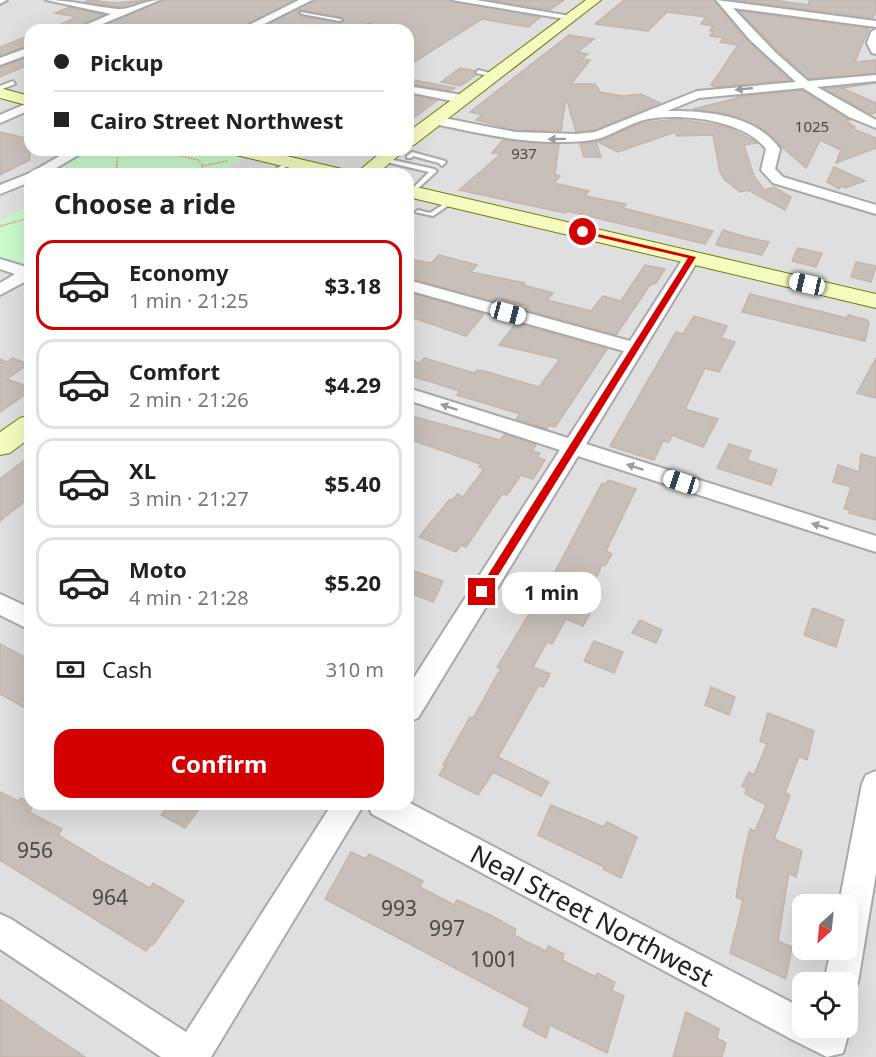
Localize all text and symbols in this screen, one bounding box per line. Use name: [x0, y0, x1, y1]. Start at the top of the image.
text: Pickup: [90, 47, 163, 77]
one-way arrow: [734, 84, 753, 94]
text: Cairo Street Northwest: [90, 105, 343, 135]
house number: 1025: [795, 116, 829, 136]
one-way arrow: [548, 134, 567, 143]
house number: 937: [511, 143, 537, 163]
text: Choose a ride: [54, 185, 236, 222]
route start: [569, 218, 596, 245]
text: Economy: [129, 257, 228, 287]
icon: car: [57, 258, 111, 312]
text: $3.18: [324, 270, 381, 300]
car: [787, 271, 827, 297]
text: 1 min · 21:25: [129, 287, 249, 314]
car: [488, 300, 528, 326]
text: Comfort: [129, 356, 220, 386]
icon: car: [57, 357, 111, 411]
text: $4.29: [324, 369, 381, 399]
text: 2 min · 21:26: [129, 386, 249, 413]
one-way arrow: [440, 402, 458, 411]
text: XL: [129, 455, 156, 485]
icon: car: [57, 456, 111, 510]
one-way arrow: [626, 461, 644, 471]
text: $5.40: [324, 468, 381, 498]
car: [661, 468, 701, 496]
text: 3 min · 21:27: [129, 485, 249, 512]
one-way arrow: [811, 521, 829, 530]
text: Moto: [129, 554, 187, 584]
icon: car: [57, 555, 111, 609]
text: $5.20: [324, 567, 381, 597]
callout: 1 min: [503, 571, 602, 613]
route end: [468, 578, 495, 605]
text: 1 min: [524, 579, 579, 606]
text: 4 min · 21:28: [129, 584, 249, 611]
icon: cash: [54, 653, 87, 686]
text: Cash: [102, 654, 152, 684]
text: 310 m: [326, 656, 384, 683]
button: Confirm: [54, 729, 384, 798]
house number: 956: [17, 836, 53, 864]
street label: Neal Street Northwest: [464, 836, 720, 994]
house number: 964: [92, 883, 128, 911]
house number: 993: [381, 894, 417, 922]
north arrow: [792, 894, 858, 960]
map controls: [792, 894, 858, 1038]
house number: 997: [429, 914, 465, 942]
house number: 1001: [470, 945, 518, 973]
button: locate: [792, 972, 858, 1038]

